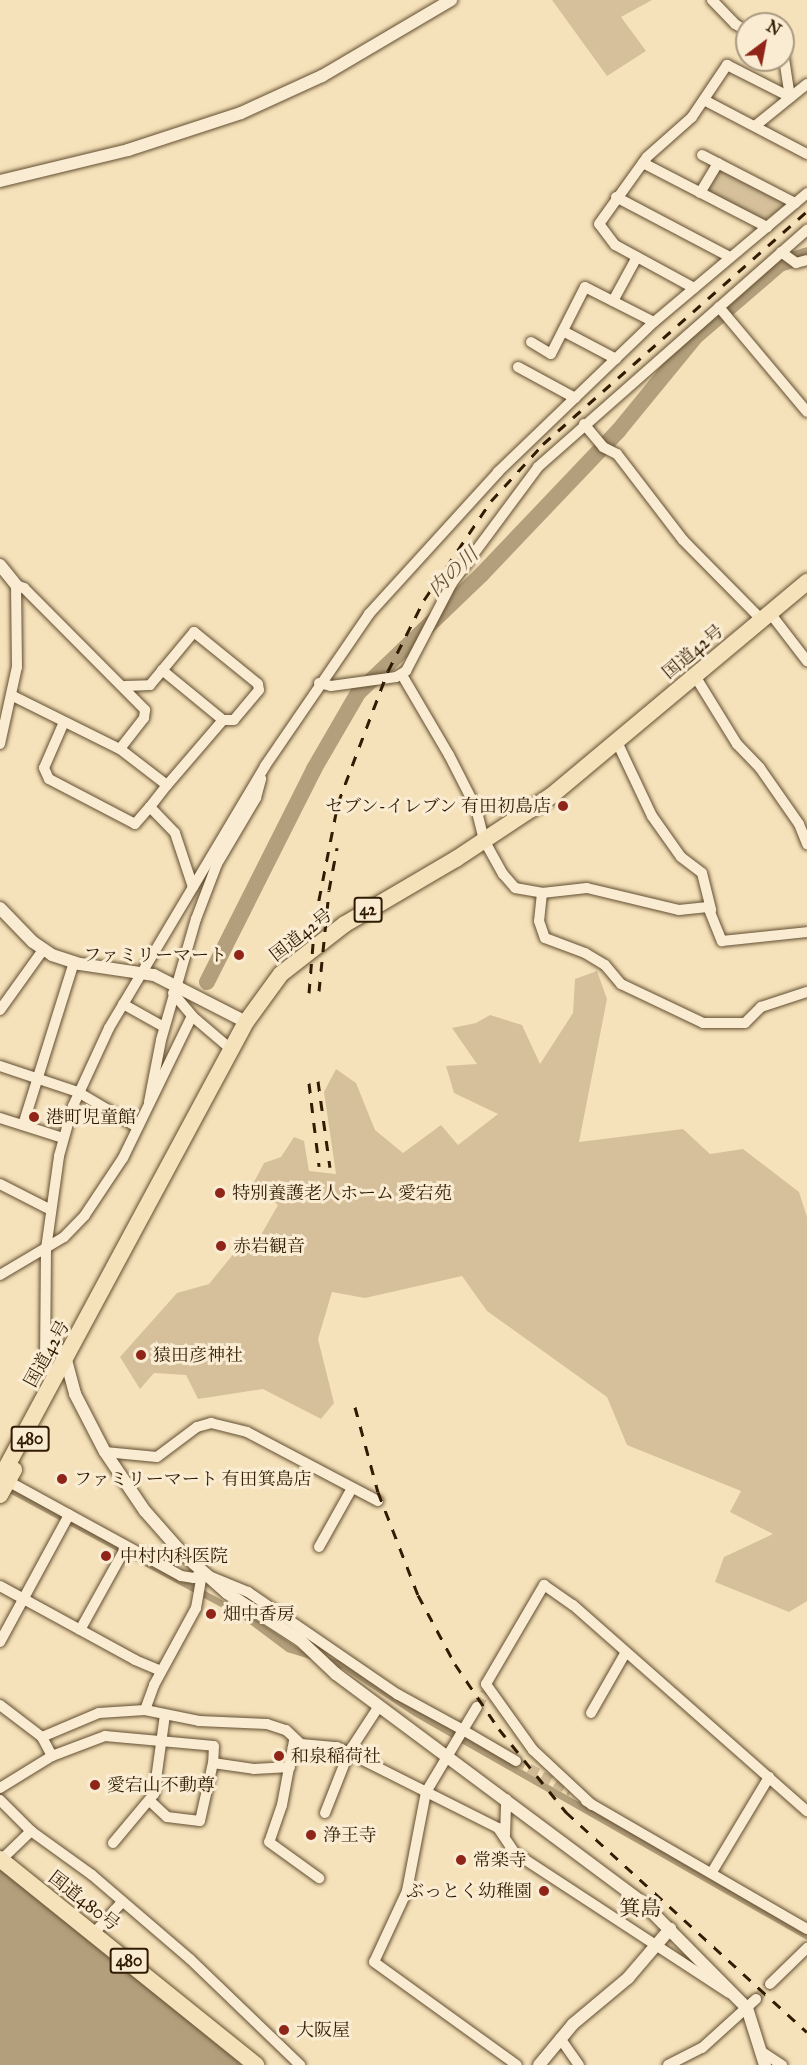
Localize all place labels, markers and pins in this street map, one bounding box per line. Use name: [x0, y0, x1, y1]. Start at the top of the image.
place label: セブン-イレブン 有田初島店: [324, 795, 551, 817]
marker: セブン-イレブン 有田初島店: [556, 799, 570, 813]
place label: ファミリーマート: [83, 944, 227, 966]
marker: ファミリーマート: [232, 948, 246, 962]
place label: 港町児童館: [46, 1106, 136, 1128]
marker: 港町児童館: [27, 1110, 41, 1124]
place label: 特別養護老人ホーム 愛宕苑: [232, 1182, 452, 1204]
marker: 特別養護老人ホーム 愛宕苑: [213, 1186, 227, 1200]
place label: 赤岩観音: [233, 1235, 305, 1257]
marker: 赤岩観音: [214, 1239, 228, 1253]
place label: 猿田彦神社: [153, 1344, 243, 1366]
marker: 猿田彦神社: [134, 1348, 148, 1362]
place label: ファミリーマート 有田箕島店: [74, 1468, 312, 1490]
marker: ファミリーマート 有田箕島店: [55, 1472, 69, 1486]
place label: 中村内科医院: [120, 1545, 228, 1567]
marker: 中村内科医院: [97, 1547, 115, 1565]
place label: 畑中香房: [223, 1603, 295, 1625]
marker: 畑中香房: [204, 1607, 218, 1621]
place label: 和泉稲荷社: [291, 1745, 381, 1767]
marker: 和泉稲荷社: [272, 1749, 286, 1763]
place label: 愛宕山不動尊: [107, 1774, 215, 1796]
marker: 愛宕山不動尊: [88, 1778, 102, 1792]
place label: 浄王寺: [323, 1824, 377, 1846]
marker: 浄王寺: [304, 1828, 318, 1842]
place label: 常楽寺: [473, 1849, 527, 1871]
marker: 常楽寺: [454, 1853, 468, 1867]
place label: ぶっとく幼稚園: [406, 1880, 532, 1902]
marker: ぶっとく幼稚園: [537, 1884, 551, 1898]
place label: 大阪屋: [296, 2019, 350, 2041]
marker: 大阪屋: [277, 2023, 291, 2037]

